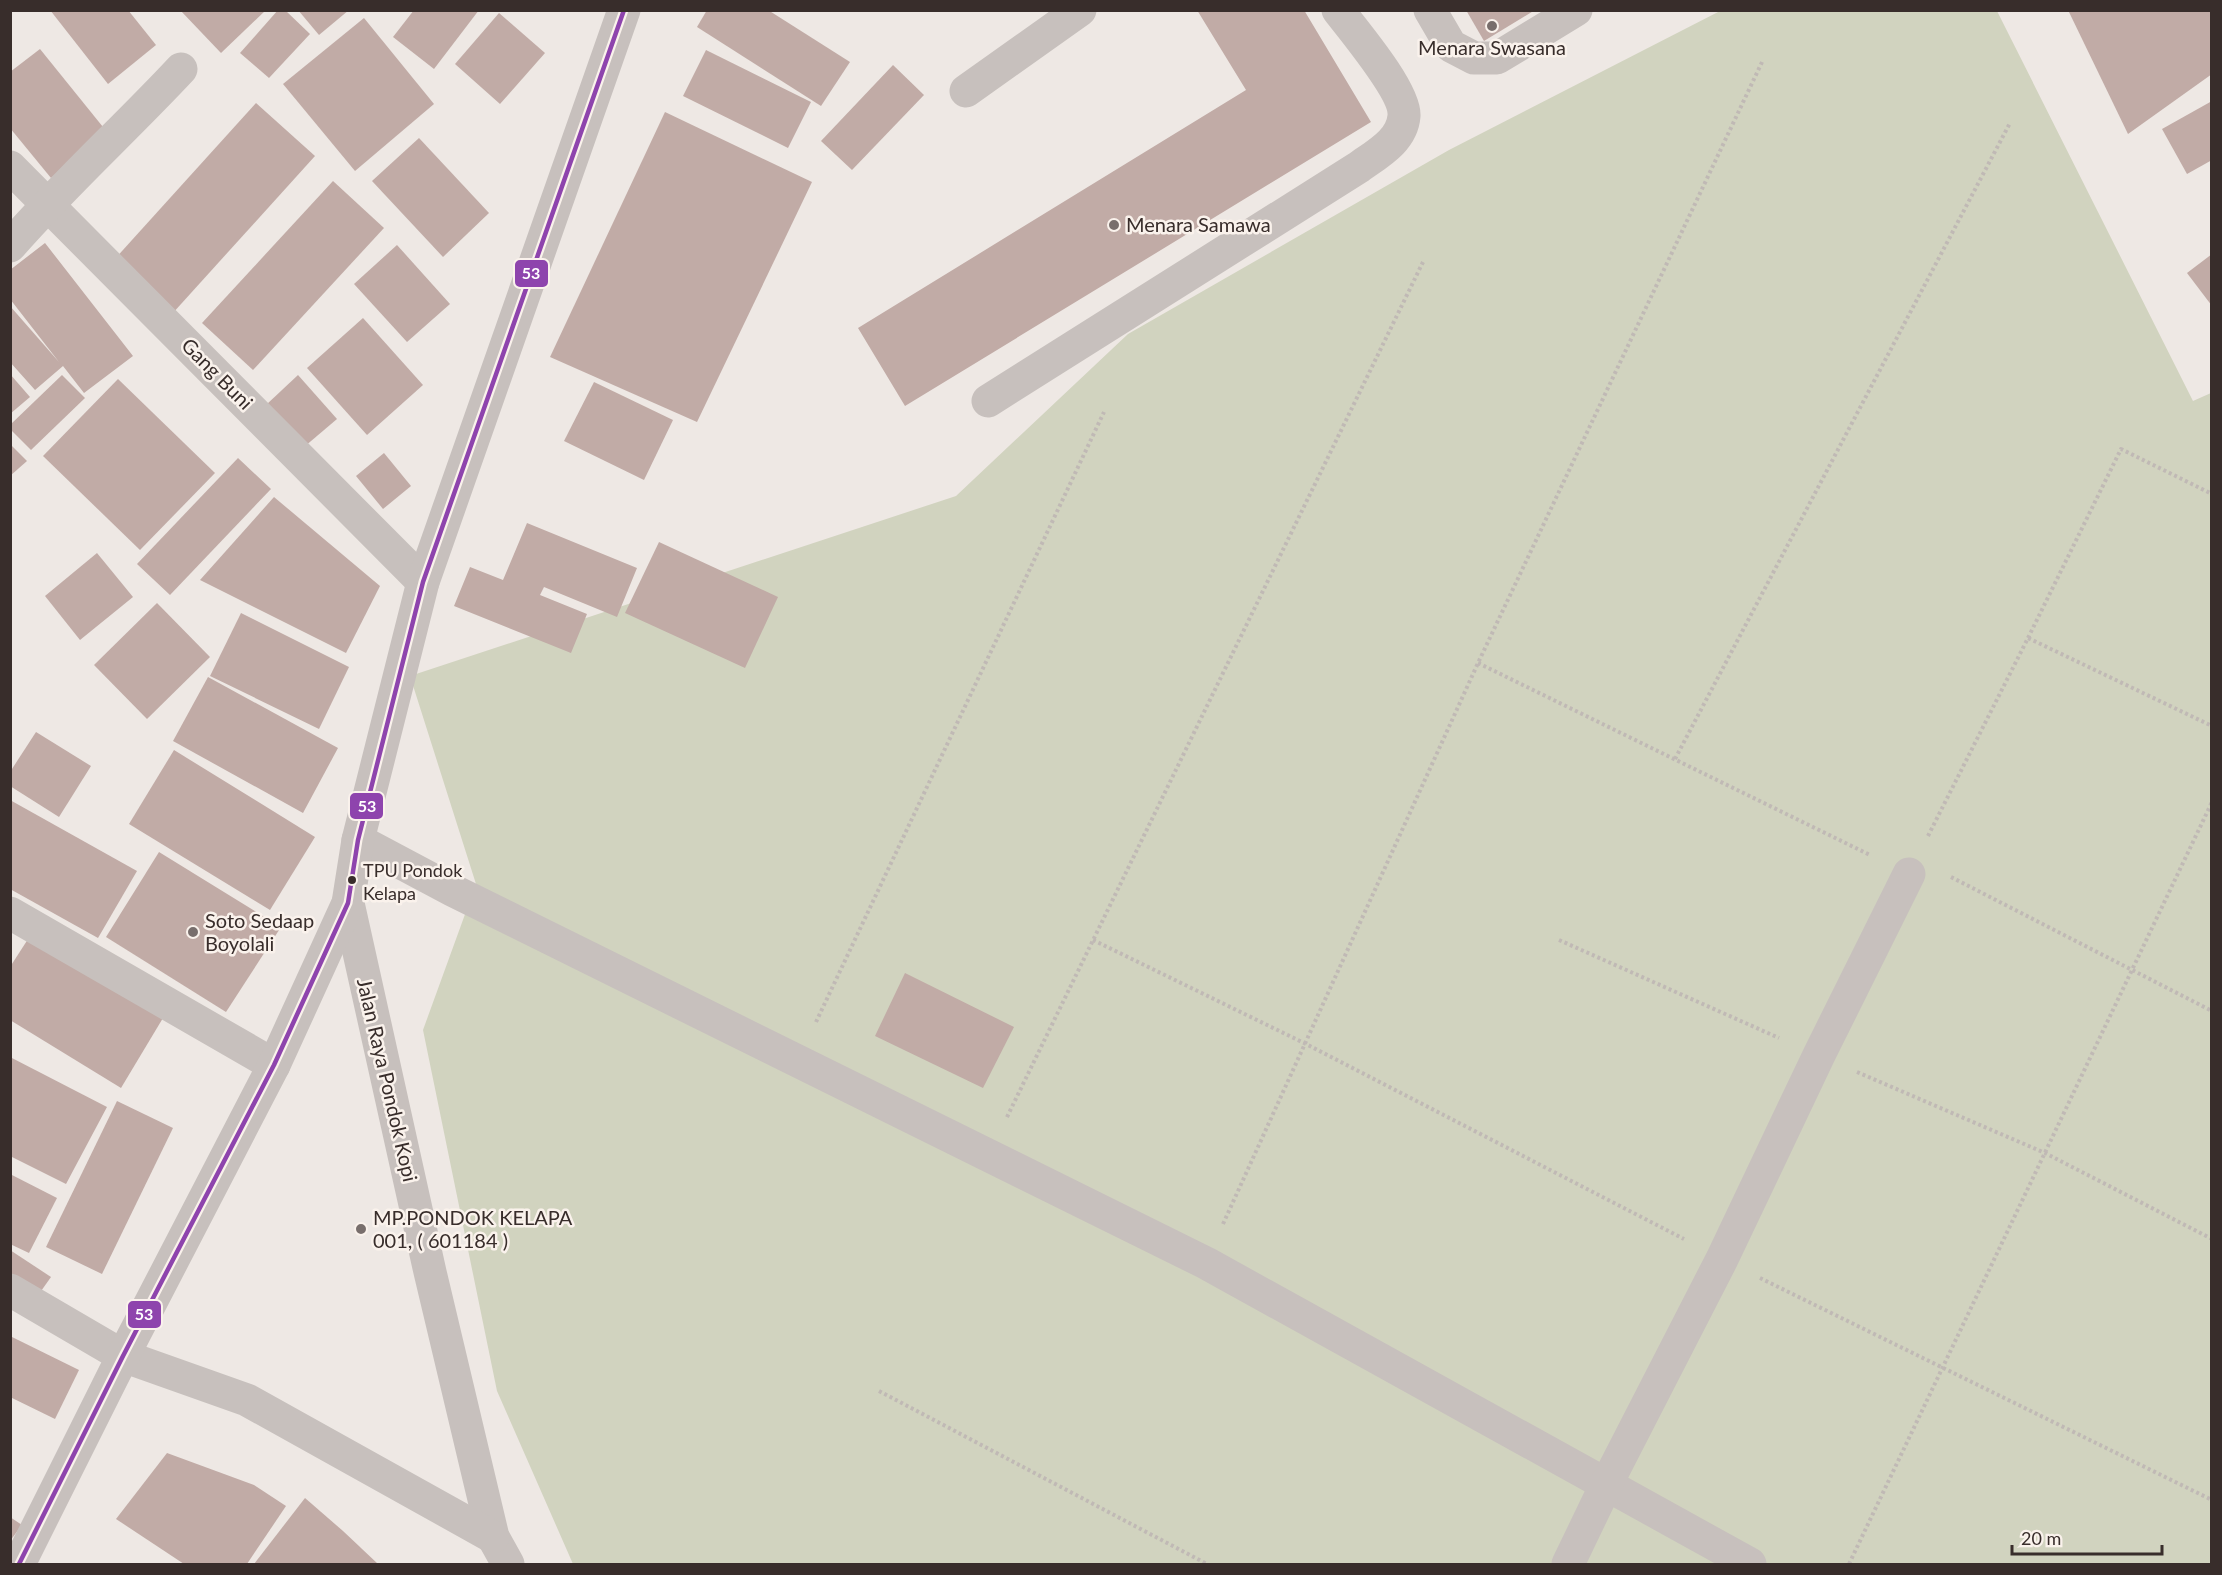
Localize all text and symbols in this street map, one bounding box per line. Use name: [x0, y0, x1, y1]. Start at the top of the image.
marker: Menara Swasana: [1485, 19, 1499, 33]
place label: Menara Swasana: [1418, 35, 1566, 59]
place label: Menara Samawa: [1126, 212, 1271, 236]
marker: Menara Samawa: [1107, 218, 1121, 232]
line badge: 53: [514, 259, 549, 288]
text: 53: [522, 263, 540, 282]
street label: Gang Buni: [177, 333, 258, 414]
line badge: 53: [349, 792, 384, 820]
text: 53: [358, 796, 376, 815]
place label: TPU Pondok Kelapa: [363, 859, 463, 904]
marker: TPU Pondok Kelapa: [346, 874, 358, 886]
place label: Soto Sedaap Boyolali: [205, 908, 314, 955]
marker: Soto Sedaap Boyolali: [186, 925, 200, 939]
street label: Jalan Raya Pondok Kopi: [353, 976, 423, 1184]
place label: MP.PONDOK KELAPA 001, ( 601184 ): [373, 1205, 573, 1252]
marker: MP.PONDOK KELAPA 001, ( 601184 ): [354, 1222, 368, 1236]
line badge: 53: [127, 1300, 162, 1329]
text: 53: [135, 1304, 153, 1323]
scale bar: [2012, 1518, 2162, 1556]
text: 20 m: [2021, 1527, 2061, 1549]

